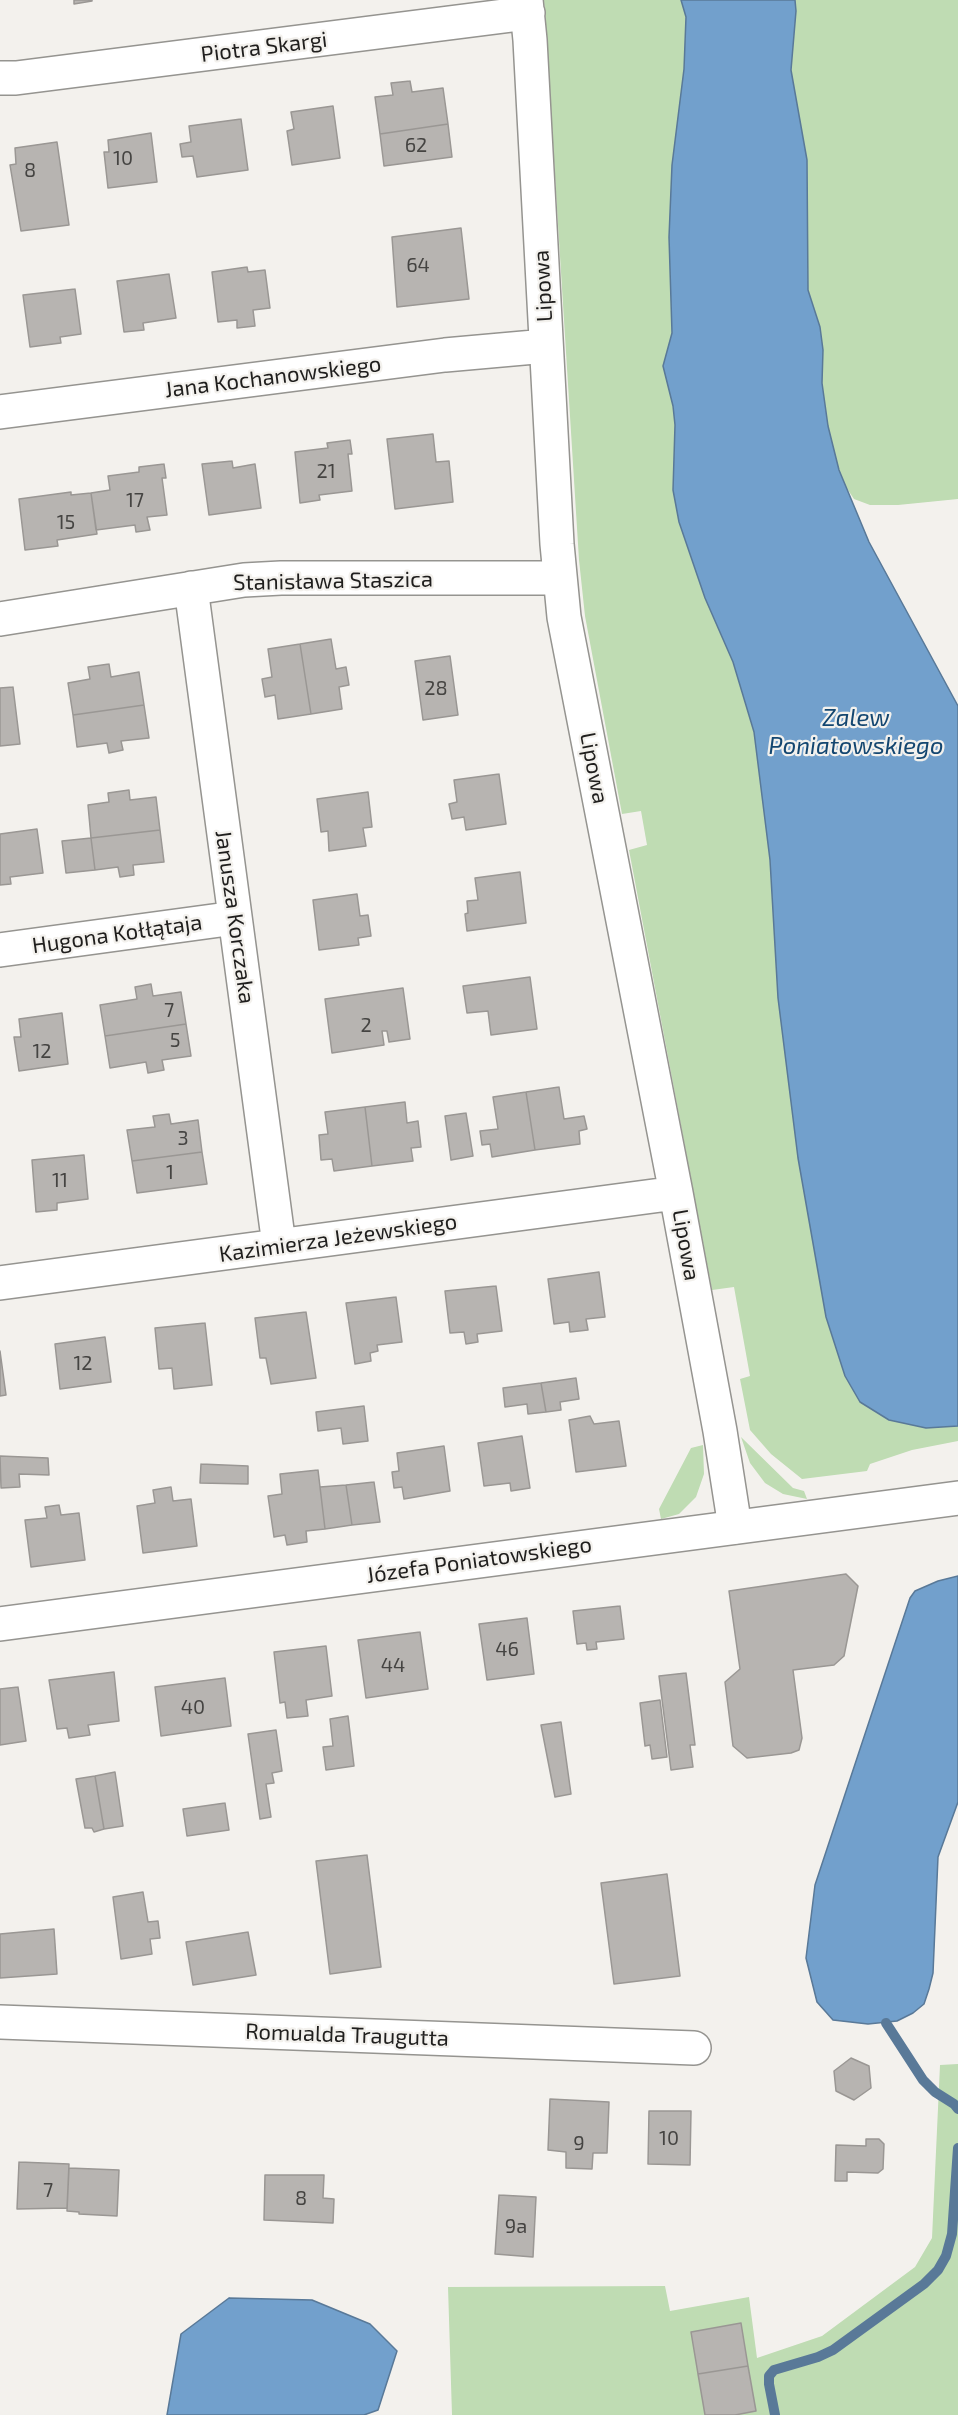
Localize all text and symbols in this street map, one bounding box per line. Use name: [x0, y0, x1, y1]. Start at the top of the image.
street label: Piotra Skargi: [199, 26, 329, 68]
house number: 62: [405, 133, 427, 157]
house number: 10: [113, 146, 133, 170]
house number: 8: [24, 158, 36, 182]
street label: Lipowa: [528, 249, 558, 323]
house number: 64: [406, 253, 430, 277]
street label: Jana Kochanowskiego: [163, 351, 383, 403]
house number: 21: [316, 459, 336, 483]
house number: 17: [126, 488, 144, 512]
house number: 15: [57, 510, 75, 534]
street label: Stanisława Staszica: [233, 566, 433, 596]
house number: 28: [424, 676, 448, 700]
water label: Zalew Poniatowskiego: [769, 704, 943, 760]
street label: Lipowa: [574, 730, 614, 806]
street label: Janusza Korczaka: [210, 828, 260, 1006]
street label: Hugona Kołłątaja: [30, 909, 204, 959]
house number: 7: [164, 998, 174, 1022]
house number: 2: [360, 1013, 372, 1037]
house number: 5: [170, 1028, 180, 1052]
house number: 12: [32, 1039, 52, 1063]
house number: 3: [177, 1126, 189, 1150]
house number: 1: [166, 1160, 174, 1184]
house number: 11: [52, 1168, 68, 1192]
street label: Lipowa: [667, 1207, 705, 1283]
street label: Kazimierza Jeżewskiego: [217, 1208, 459, 1268]
house number: 12: [73, 1351, 93, 1375]
street label: Józefa Poniatowskiego: [365, 1531, 593, 1589]
house number: 46: [495, 1637, 519, 1661]
house number: 44: [381, 1653, 405, 1677]
house number: 40: [181, 1695, 205, 1719]
street label: Romualda Traugutta: [245, 2018, 449, 2052]
house number: 10: [659, 2126, 679, 2150]
house number: 9: [573, 2131, 585, 2155]
house number: 7: [43, 2178, 53, 2202]
house number: 8: [295, 2186, 307, 2210]
house number: 9a: [505, 2214, 527, 2238]

